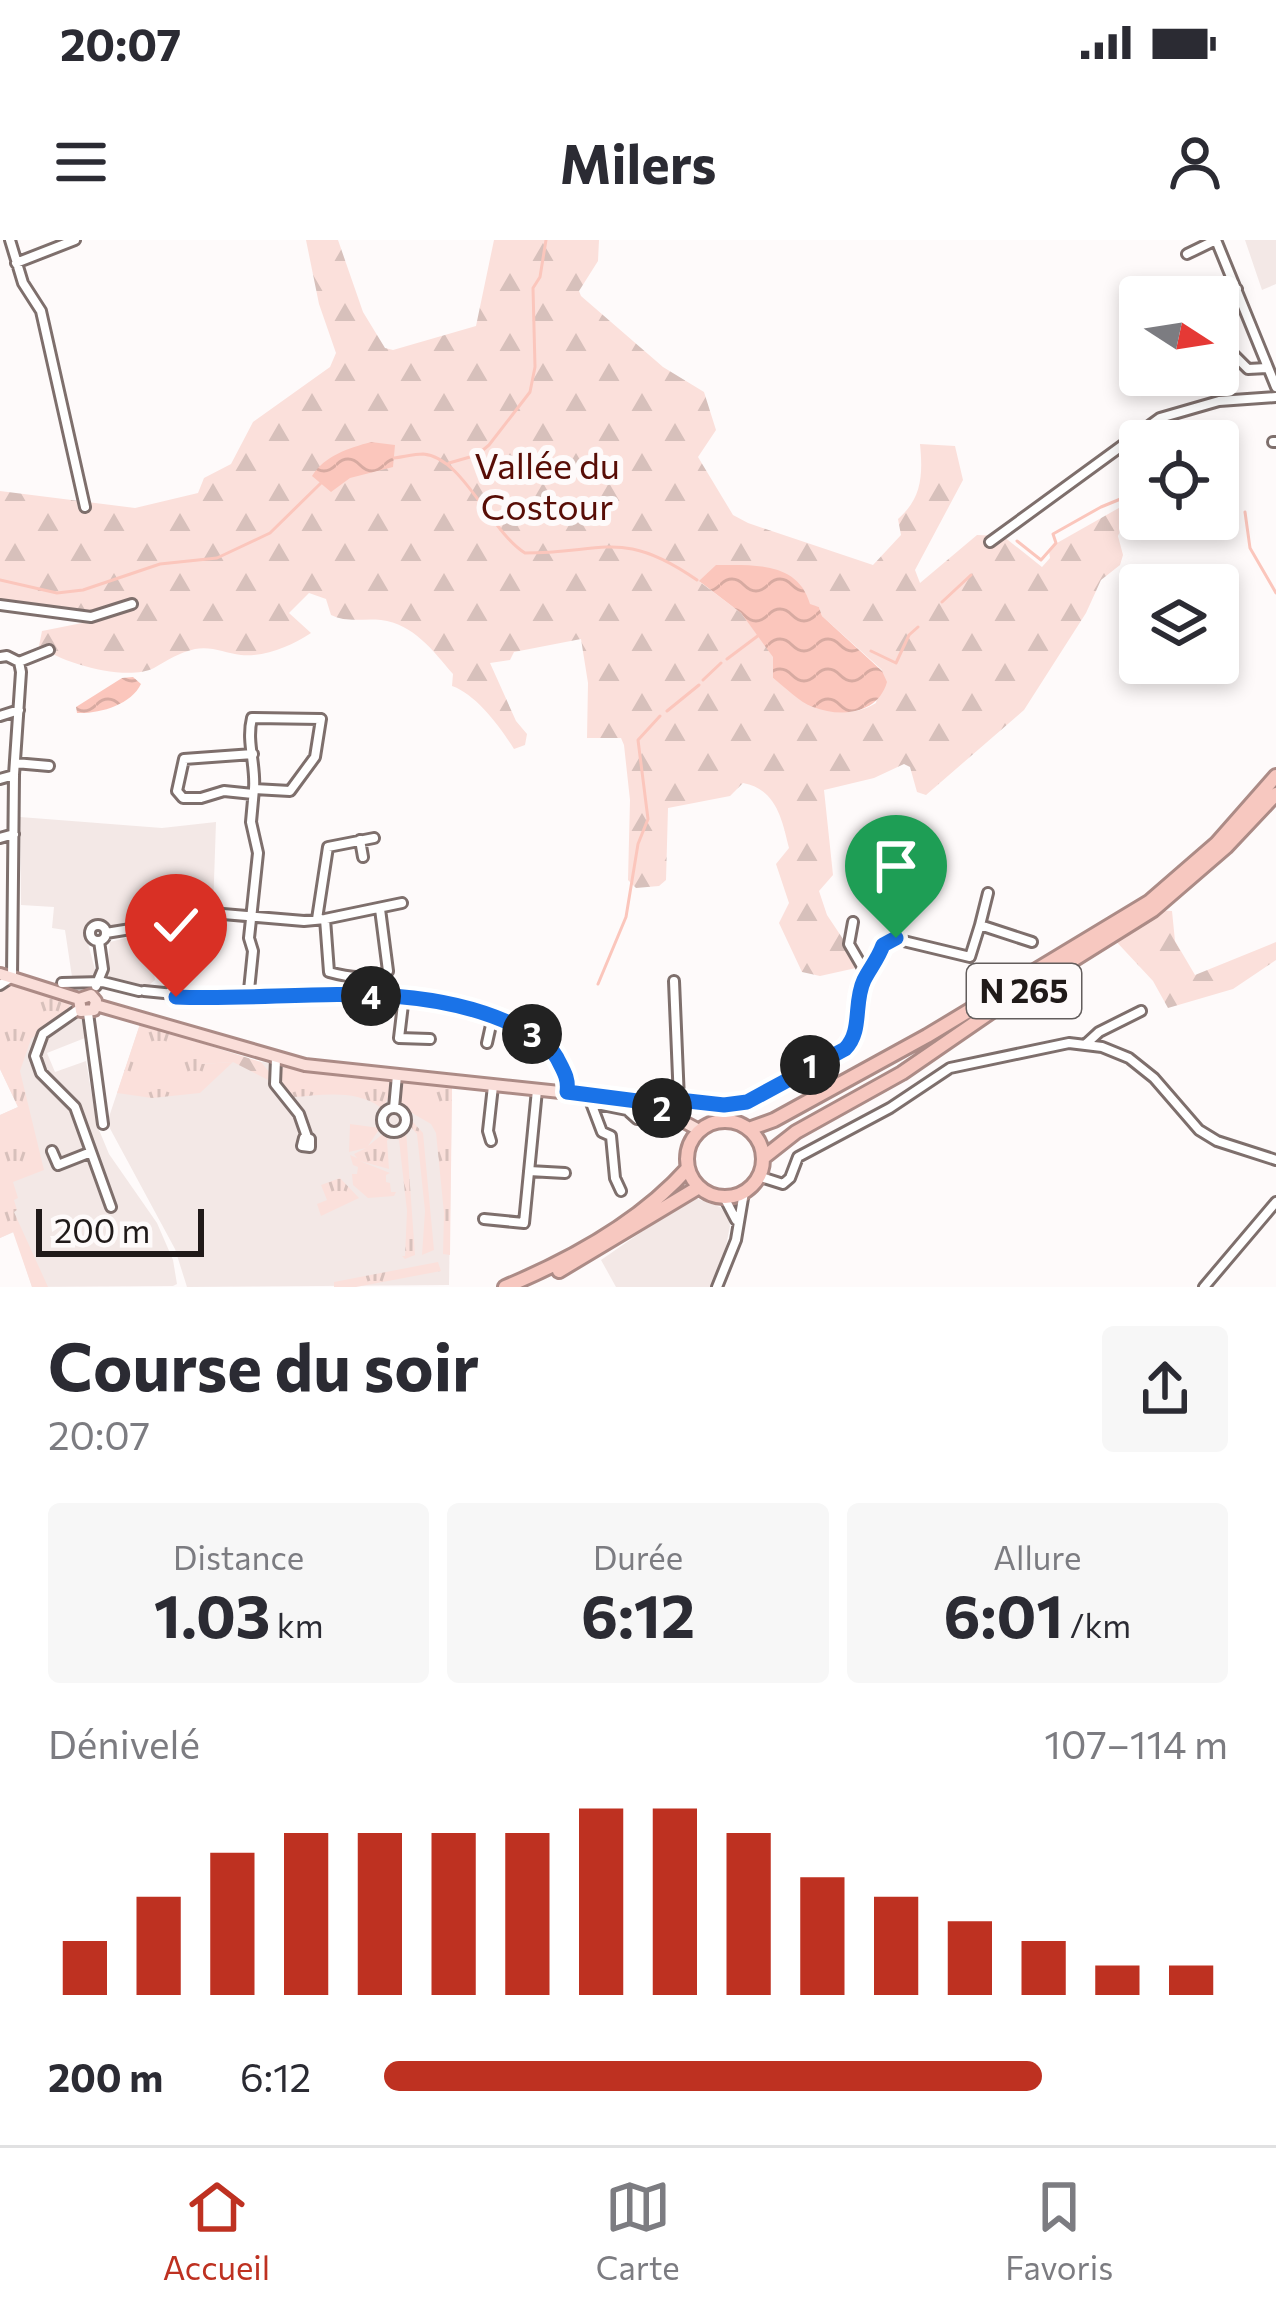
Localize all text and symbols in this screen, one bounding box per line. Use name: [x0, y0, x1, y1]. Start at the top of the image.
text: 20:07: [60, 15, 181, 70]
icon: menu: [48, 129, 114, 195]
text: Milers: [560, 129, 716, 195]
icon: person: [1162, 129, 1228, 195]
north arrow: [1119, 276, 1239, 396]
map controls: [1119, 276, 1239, 684]
button: locate: [1119, 420, 1239, 540]
park label: Vallée du Costour: [474, 442, 620, 527]
button: layers: [1119, 564, 1239, 684]
pin: [845, 815, 947, 938]
icon: arrive: [863, 833, 929, 899]
pin: [125, 874, 227, 997]
icon: check: [143, 892, 209, 958]
road number: N 265: [967, 964, 1081, 1018]
pin: 4: [341, 966, 401, 1026]
text: 4: [361, 975, 381, 1016]
pin: 3: [502, 1004, 562, 1064]
text: 3: [522, 1013, 542, 1054]
pin: 1: [780, 1035, 840, 1095]
text: 1: [803, 1044, 817, 1085]
pin: 2: [632, 1078, 692, 1138]
text: 2: [653, 1087, 671, 1128]
scale bar: [36, 1203, 204, 1256]
text: 200 m: [54, 1209, 150, 1250]
text: Course du soir: [48, 1324, 479, 1405]
button: share: [1102, 1326, 1228, 1452]
text: 20:07: [48, 1410, 150, 1458]
text: Distance: [173, 1536, 304, 1577]
text: Durée: [593, 1536, 683, 1577]
text: Allure: [993, 1536, 1081, 1577]
text: 1.03: [154, 1577, 270, 1650]
text: 6:12: [581, 1577, 695, 1650]
text: 6:01: [944, 1577, 1063, 1650]
text: km: [270, 1604, 323, 1645]
text: /km: [1063, 1604, 1131, 1645]
text: Dénivelé: [48, 1719, 200, 1767]
text: 107–114 m: [1044, 1719, 1228, 1767]
text: 200 m: [48, 2052, 163, 2100]
text: 6:12: [240, 2052, 311, 2100]
tab: Accueil: [163, 2174, 270, 2287]
tab: Carte: [596, 2174, 680, 2287]
tab: Favoris: [1005, 2174, 1113, 2287]

